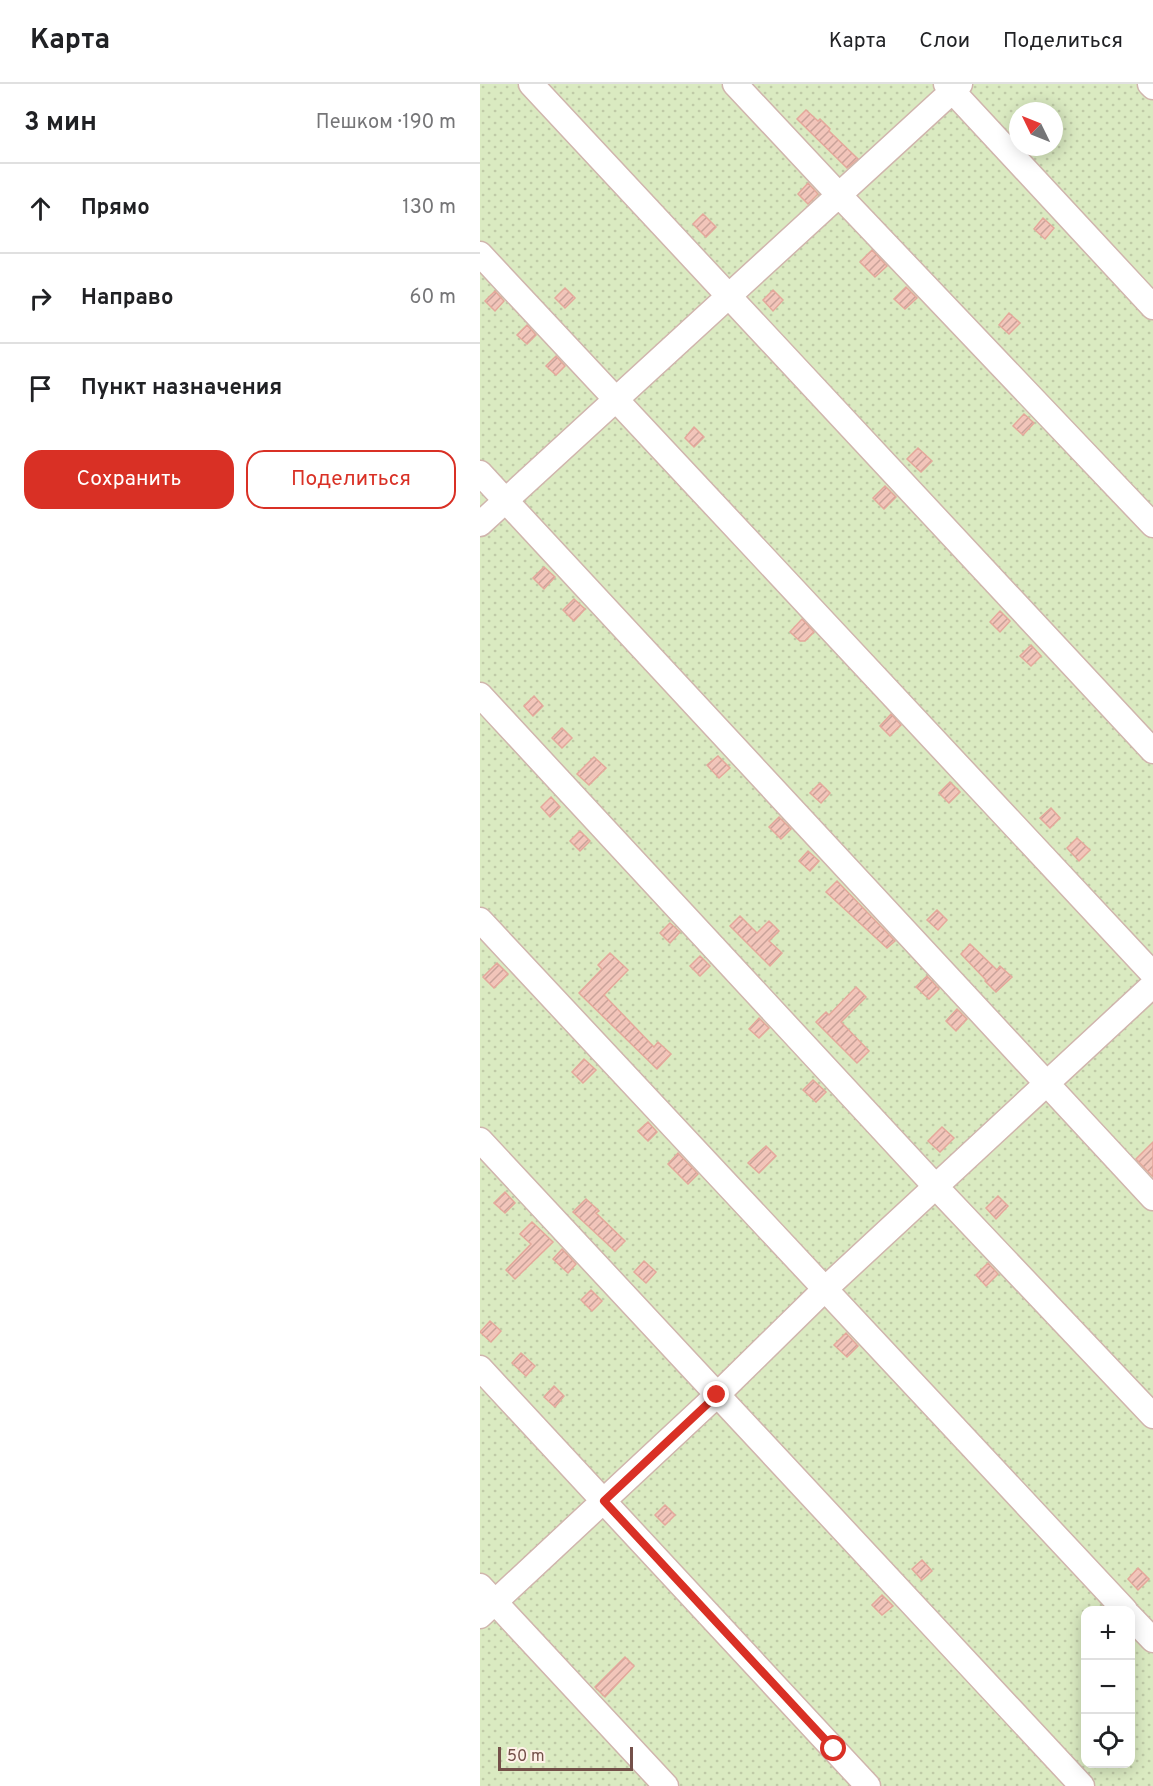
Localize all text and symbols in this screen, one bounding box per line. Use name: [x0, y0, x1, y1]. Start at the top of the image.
text: Карта: [30, 23, 110, 59]
text: Карта: [829, 28, 886, 55]
text: Слои: [919, 28, 970, 55]
text: Поделиться: [1003, 28, 1123, 55]
north arrow: [1009, 102, 1063, 156]
text: 3 мин: [24, 107, 97, 140]
text: Пешком · 190 m: [316, 110, 456, 136]
icon: ahead: [24, 192, 57, 225]
text: Прямо: [81, 195, 150, 222]
text: 130 m: [402, 195, 456, 221]
icon: right: [24, 282, 57, 315]
text: Направо: [81, 285, 173, 312]
text: 60 m: [410, 285, 456, 311]
icon: arrive: [24, 372, 57, 405]
text: Пункт назначения: [81, 375, 282, 402]
button: Сохранить: [24, 450, 234, 509]
button: Поделиться: [246, 450, 456, 509]
route end: [703, 1381, 729, 1407]
map controls: [1081, 1606, 1135, 1768]
button: +: [1081, 1606, 1135, 1660]
button: −: [1081, 1660, 1135, 1714]
button: locate: [1081, 1714, 1135, 1768]
route start: [820, 1735, 846, 1761]
scale bar: [498, 1744, 633, 1772]
text: 50 m: [507, 1747, 545, 1767]

